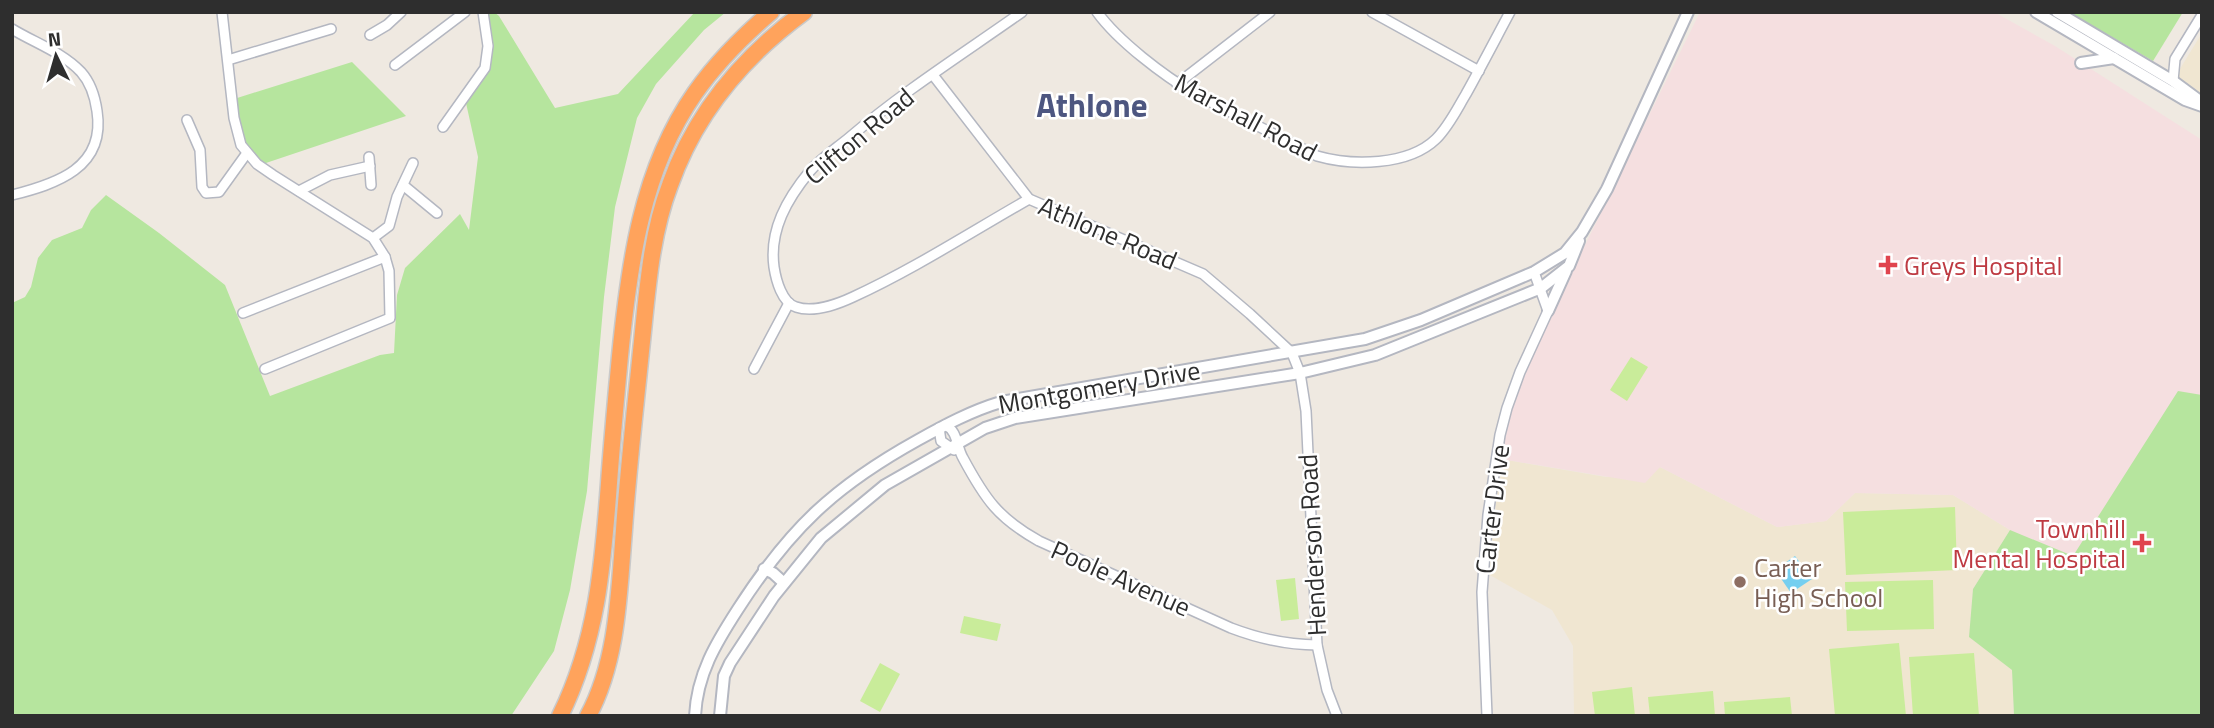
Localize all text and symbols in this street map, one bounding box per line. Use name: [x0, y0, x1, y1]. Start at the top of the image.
north arrow: [21, 21, 91, 91]
text: N: [47, 24, 62, 54]
street label: Marshall Road: [1168, 63, 1324, 171]
street label: Clifton Road: [795, 78, 923, 194]
district label: Athlone: [1036, 80, 1148, 130]
street label: Athlone Road: [1033, 186, 1183, 280]
place label: Greys Hospital: [1904, 246, 2063, 285]
marker: Greys Hospital: [1878, 255, 1898, 275]
street label: Montgomery Drive: [995, 350, 1203, 424]
street label: Carter Drive: [1465, 442, 1519, 576]
street label: Henderson Road: [1288, 453, 1336, 637]
place label: Townhill Mental Hospital: [1953, 509, 2126, 578]
street label: Poole Avenue: [1045, 530, 1197, 626]
marker: Townhill Mental Hospital: [2132, 533, 2152, 553]
place label: Carter High School: [1754, 548, 1883, 617]
marker: Carter High School: [1732, 574, 1748, 590]

